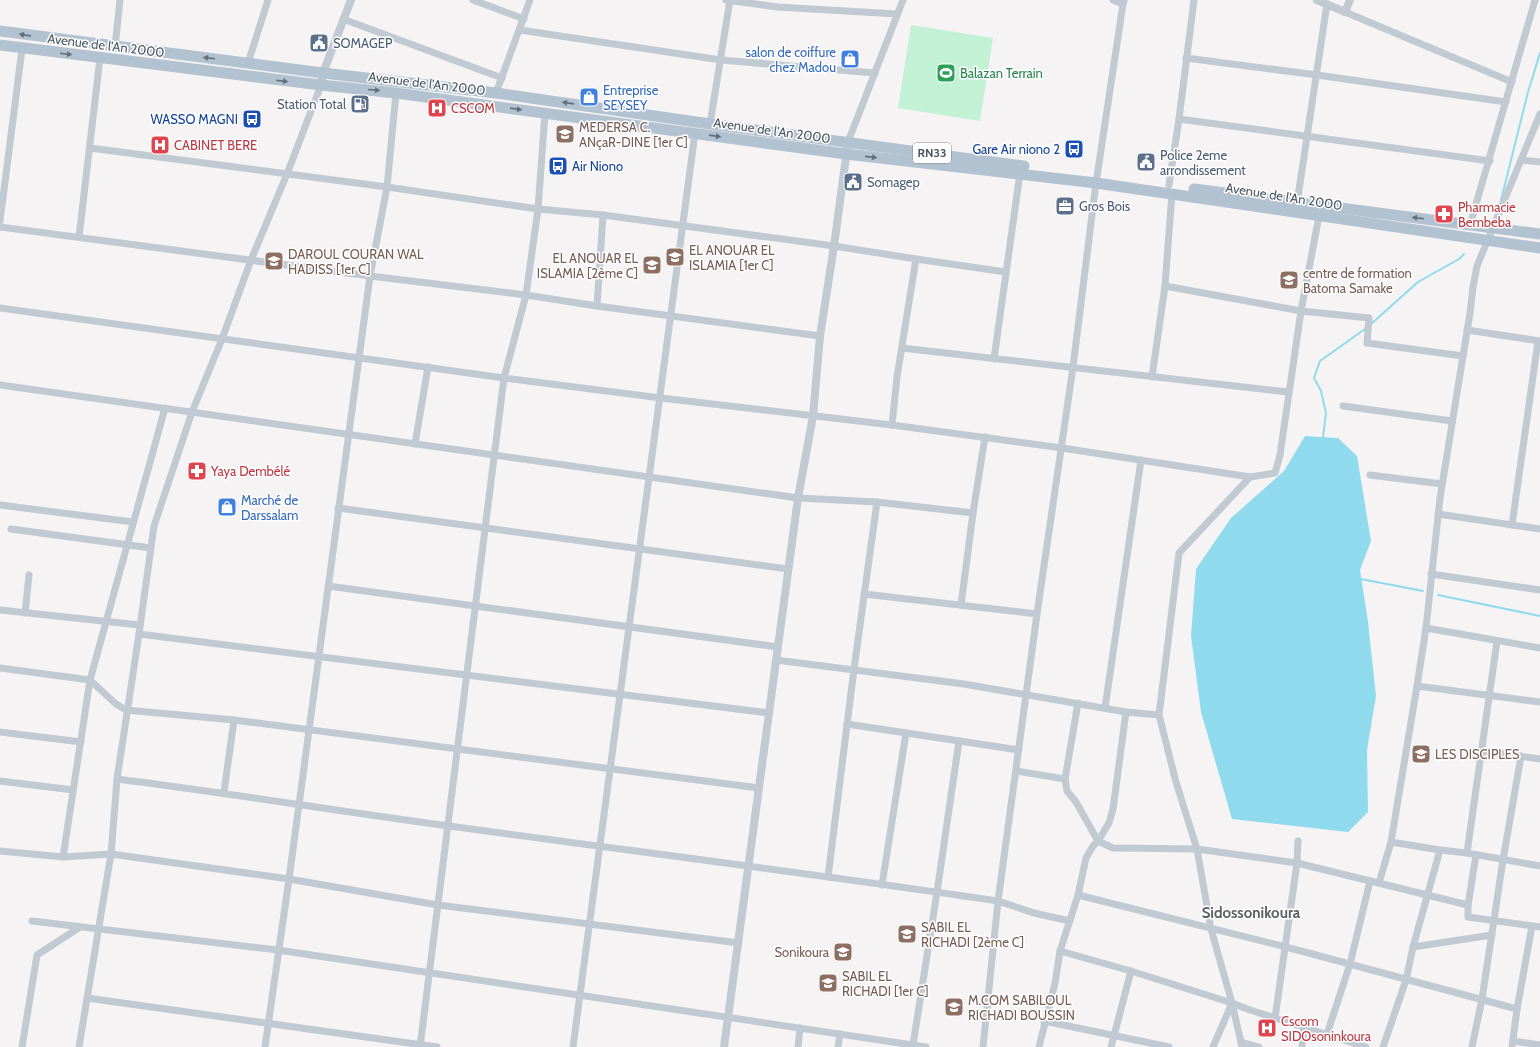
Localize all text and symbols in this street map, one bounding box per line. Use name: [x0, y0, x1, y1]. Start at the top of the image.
street label: Avenue de l'An 2000: [47, 30, 165, 60]
one-way arrow: [19, 32, 31, 38]
public building icon: SOMAGEP: [308, 32, 330, 54]
place label: SOMAGEP: [333, 35, 393, 51]
place label: salon de coiffure chez Madou: [746, 44, 836, 75]
shop icon: salon de coiffure chez Madou: [839, 48, 861, 70]
one-way arrow: [60, 51, 72, 57]
one-way arrow: [203, 55, 215, 61]
sports icon: Balazan Terrain: [935, 62, 957, 84]
place label: Balazan Terrain: [960, 65, 1043, 81]
street label: Avenue de l'An 2000: [368, 68, 486, 98]
one-way arrow: [276, 77, 288, 84]
place label: Entreprise SEYSEY: [603, 82, 659, 113]
shop icon: Entreprise SEYSEY: [578, 86, 600, 108]
one-way arrow: [368, 87, 380, 94]
fuel station icon: Station Total: [349, 93, 371, 115]
place label: Station Total: [277, 96, 346, 112]
hospital icon: CSCOM: [426, 97, 448, 119]
place label: CSCOM: [451, 100, 495, 116]
one-way arrow: [562, 100, 574, 106]
one-way arrow: [510, 106, 522, 112]
bus stop icon: WASSO MAGNI: [241, 108, 263, 130]
place label: WASSO MAGNI: [150, 111, 238, 127]
street label: Avenue de l'An 2000: [713, 114, 831, 146]
place label: MEDERSA C. ANçaR-DINE [1er C]: [579, 119, 688, 150]
school or university icon: MEDERSA C. ANçaR-DINE [1er C]: [554, 123, 576, 145]
one-way arrow: [709, 133, 721, 139]
hospital icon: CABINET BERE: [149, 134, 171, 156]
place label: CABINET BERE: [174, 137, 257, 153]
bus stop icon: Gare Air niono 2: [1063, 138, 1085, 160]
place label: Gare Air niono 2: [972, 141, 1060, 157]
road number: RN33: [913, 143, 951, 163]
place label: Police 2eme arrondissement: [1160, 147, 1246, 178]
public building icon: Police 2eme arrondissement: [1135, 151, 1157, 173]
one-way arrow: [865, 153, 877, 160]
bus stop icon: Air Niono: [547, 155, 569, 177]
place label: Air Niono: [572, 158, 623, 174]
public building icon: Somagep: [842, 171, 864, 193]
place label: Somagep: [867, 174, 920, 190]
street label: Avenue de l'An 2000: [1225, 179, 1343, 213]
office icon: Gros Bois: [1054, 195, 1076, 217]
place label: Gros Bois: [1079, 198, 1131, 214]
place label: Pharmacie Bembeba: [1458, 199, 1516, 230]
pharmacy icon: Pharmacie Bembeba: [1433, 203, 1455, 225]
one-way arrow: [1412, 215, 1424, 222]
place label: EL ANOUAR EL ISLAMIA [1er C]: [689, 242, 775, 273]
place label: DAROUL COURAN WAL HADISS [1er C]: [288, 246, 424, 277]
school or university icon: EL ANOUAR EL ISLAMIA [1er C]: [664, 246, 686, 268]
school or university icon: DAROUL COURAN WAL HADISS [1er C]: [263, 250, 285, 272]
place label: EL ANOUAR EL ISLAMIA [2ème C]: [537, 250, 638, 281]
school or university icon: EL ANOUAR EL ISLAMIA [2ème C]: [641, 254, 663, 276]
place label: centre de formation Batoma Samake: [1303, 265, 1412, 296]
school or university icon: centre de formation Batoma Samake: [1278, 269, 1300, 291]
pharmacy icon: Yaya Dembélé: [186, 460, 208, 482]
place label: Yaya Dembélé: [210, 463, 290, 479]
place label: Marché de Darssalam: [241, 492, 298, 523]
shop icon: Marché de Darssalam: [216, 496, 238, 518]
school or university icon: LES DISCIPLES: [1410, 743, 1432, 765]
place label: LES DISCIPLES: [1435, 746, 1520, 762]
district label: Sidossonikoura: [1202, 904, 1301, 922]
place label: SABIL EL RICHADI [2ème C]: [921, 919, 1024, 950]
school or university icon: SABIL EL RICHADI [2ème C]: [896, 923, 918, 945]
school or university icon: Sonikoura: [832, 941, 854, 963]
place label: Sonikoura: [774, 944, 830, 960]
place label: SABIL EL RICHADI [1er C]: [842, 968, 928, 999]
school or university icon: SABIL EL RICHADI [1er C]: [817, 972, 839, 994]
place label: M.COM SABILOUL RICHADI BOUSSIN: [968, 992, 1075, 1023]
school or university icon: M.COM SABILOUL RICHADI BOUSSIN: [943, 996, 965, 1018]
place label: Cscom SIDOsoninkoura: [1281, 1013, 1372, 1044]
hospital icon: Cscom SIDOsoninkoura: [1256, 1017, 1278, 1039]

